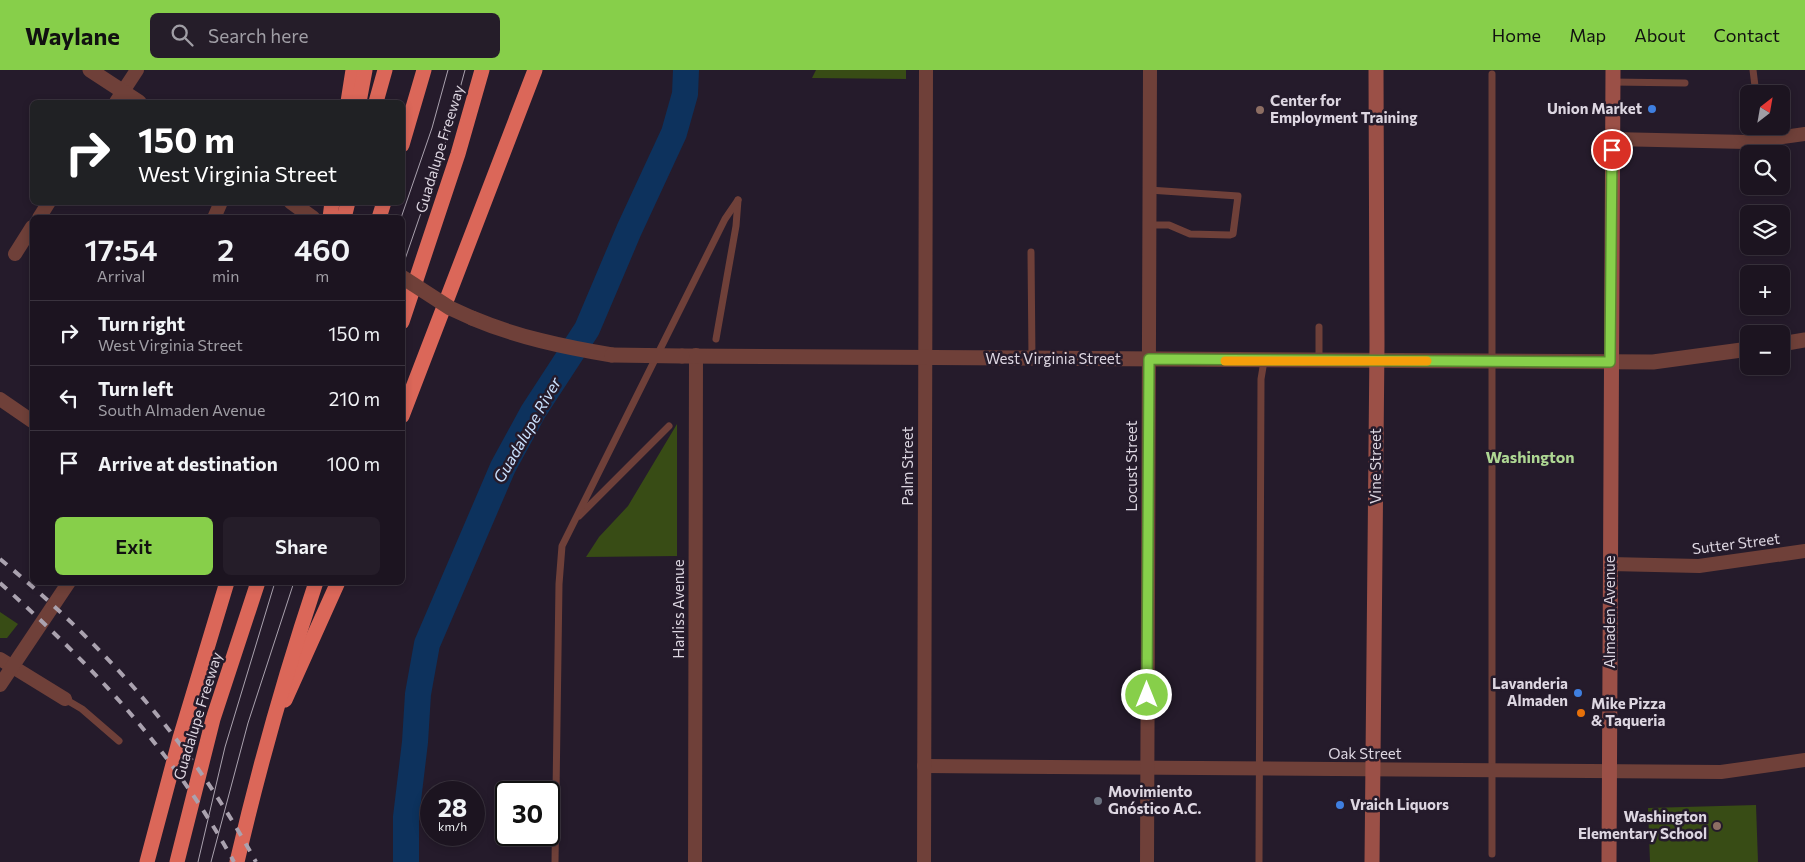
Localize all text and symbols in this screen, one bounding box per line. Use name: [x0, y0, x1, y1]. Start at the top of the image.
search box: [150, 13, 500, 58]
text: Waylane: [25, 21, 120, 50]
icon: search: [168, 21, 196, 49]
text: Search here: [208, 24, 308, 47]
text: Home: [1492, 24, 1541, 46]
text: Map: [1569, 24, 1606, 46]
text: About: [1634, 24, 1686, 46]
text: Contact: [1714, 24, 1780, 46]
street label: Guadalupe Freeway: [411, 82, 467, 215]
north arrow: [1740, 85, 1790, 135]
map controls: [1740, 85, 1790, 375]
place label: Center for Employment Training: [1270, 91, 1417, 126]
place label: Union Market: [1547, 99, 1642, 117]
marker: Union Market: [1646, 103, 1658, 115]
marker: Center for Employment Training: [1254, 104, 1266, 116]
text: 150 m: [138, 117, 235, 160]
icon: right: [55, 120, 120, 185]
pin: [1591, 129, 1633, 171]
icon: arrive: [1598, 136, 1626, 164]
button: search: [1740, 145, 1790, 195]
text: West Virginia Street: [138, 160, 337, 187]
button: layers: [1740, 205, 1790, 255]
text: 17:54: [85, 230, 158, 267]
text: 2: [217, 230, 234, 267]
text: 460: [294, 230, 350, 267]
button: +: [1740, 265, 1790, 315]
text: Arrival: [97, 266, 145, 285]
text: min: [212, 266, 239, 285]
text: m: [315, 266, 329, 285]
text: Turn right: [98, 312, 185, 335]
icon: right: [55, 319, 83, 347]
text: 150 m: [328, 322, 380, 345]
button: −: [1740, 325, 1790, 375]
text: West Virginia Street: [98, 335, 243, 354]
street label: West Virginia Street: [985, 349, 1121, 367]
water label: Guadalupe River: [489, 373, 565, 486]
text: Turn left: [98, 377, 173, 400]
icon: left: [55, 384, 83, 412]
text: 210 m: [329, 387, 380, 410]
text: South Almaden Avenue: [98, 400, 265, 419]
street label: Locust Street: [1122, 420, 1140, 512]
street label: Palm Street: [898, 426, 916, 506]
street label: Vine Street: [1366, 428, 1384, 504]
district label: Washington: [1485, 447, 1575, 466]
icon: arrive: [55, 449, 83, 477]
text: Arrive at destination: [98, 452, 278, 475]
text: 100 m: [327, 452, 380, 475]
button: Exit: [55, 517, 213, 575]
button: Share: [223, 517, 380, 575]
street label: Sutter Street: [1691, 529, 1781, 557]
street label: Almaden Avenue: [1600, 555, 1618, 669]
street label: Harliss Avenue: [669, 559, 687, 659]
street label: Guadalupe Freeway: [169, 649, 225, 782]
position arrow: [1120, 668, 1172, 720]
place label: Lavanderia Almaden: [1492, 674, 1568, 709]
marker: Lavanderia Almaden: [1572, 687, 1584, 699]
place label: Mike Pizza & Taqueria: [1591, 694, 1666, 729]
marker: Mike Pizza & Taqueria: [1575, 707, 1587, 719]
street label: Oak Street: [1328, 744, 1402, 762]
speed limit sign: 30: [495, 781, 560, 846]
place label: Movimiento Gnóstico A.C.: [1108, 782, 1202, 817]
text: 28: [438, 792, 467, 822]
marker: Movimiento Gnóstico A.C.: [1092, 795, 1104, 807]
place label: Vraich Liquors: [1350, 795, 1449, 813]
marker: Vraich Liquors: [1334, 799, 1346, 811]
place label: Washington Elementary School: [1578, 807, 1707, 842]
text: km/h: [438, 819, 467, 833]
marker: Washington Elementary School: [1711, 820, 1723, 832]

